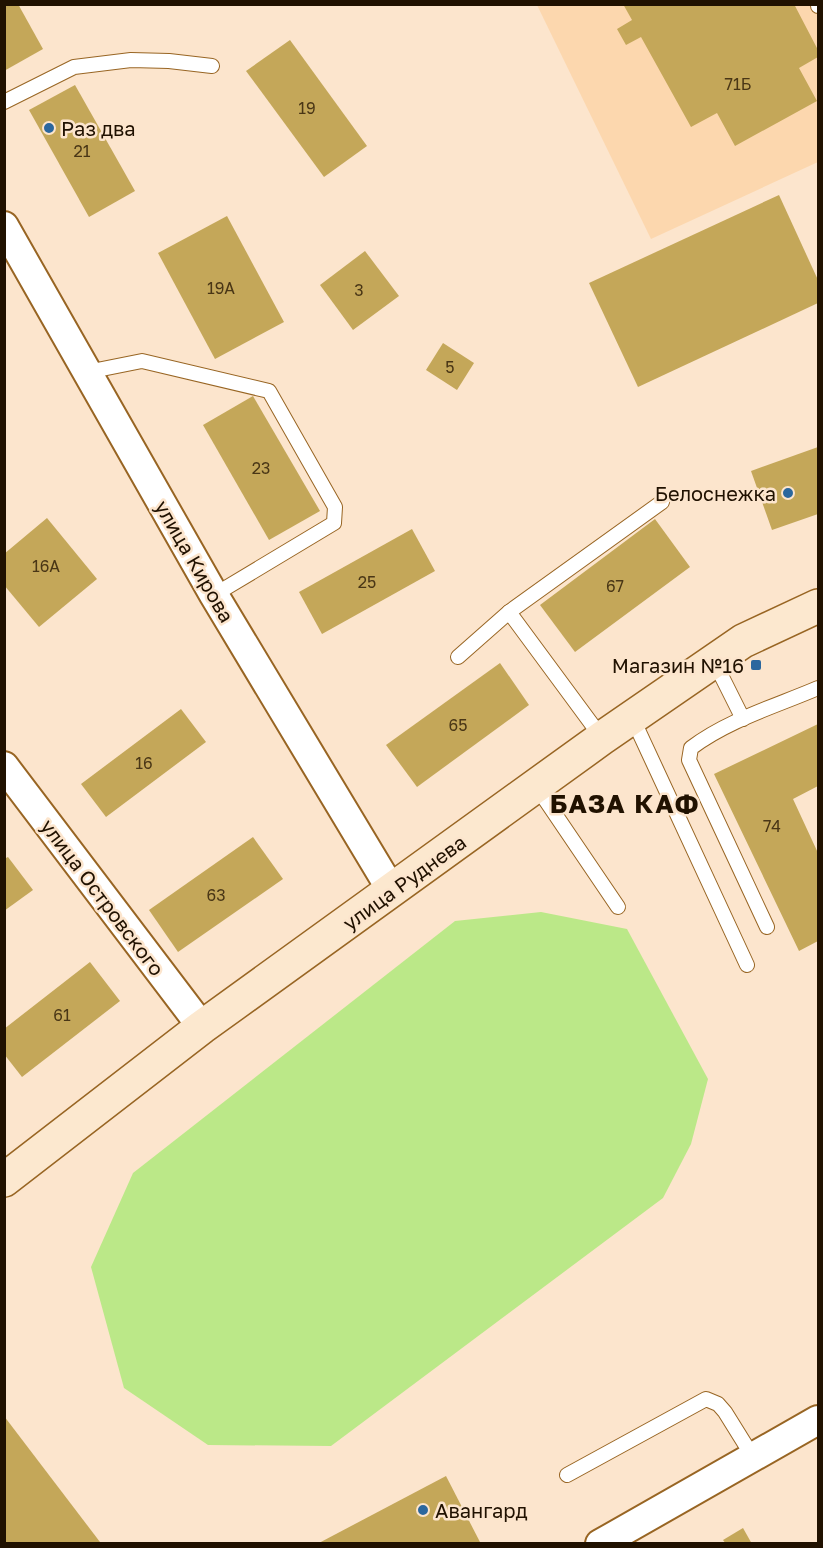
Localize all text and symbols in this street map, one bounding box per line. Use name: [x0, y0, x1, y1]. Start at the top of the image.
house number: 71Б: [725, 74, 751, 94]
house number: 19: [298, 98, 316, 118]
place label: Раз два: [61, 116, 136, 140]
marker: Раз два: [42, 121, 56, 135]
house number: 21: [73, 141, 91, 161]
house number: 19А: [207, 278, 235, 298]
house number: 3: [354, 280, 364, 300]
house number: 5: [445, 357, 455, 377]
house number: 23: [252, 458, 270, 478]
place label: Белоснежка: [655, 481, 776, 505]
marker: Белоснежка: [781, 486, 795, 500]
street label: улица Кирова: [150, 496, 240, 626]
house number: 16А: [32, 556, 60, 576]
house number: 25: [358, 572, 376, 592]
house number: 67: [606, 576, 624, 596]
place label: Магазин №16: [612, 653, 744, 677]
marker: Магазин №16: [749, 658, 763, 672]
house number: 65: [449, 715, 467, 735]
house number: 16: [135, 753, 153, 773]
district label: БАЗА КАФ: [550, 788, 700, 819]
street label: улица Островского: [36, 814, 170, 980]
house number: 74: [763, 816, 781, 836]
street label: улица Руднева: [338, 829, 470, 935]
house number: 63: [206, 885, 226, 905]
house number: 61: [53, 1005, 71, 1025]
place label: Авангард: [435, 1498, 528, 1522]
marker: Авангард: [416, 1503, 430, 1517]

